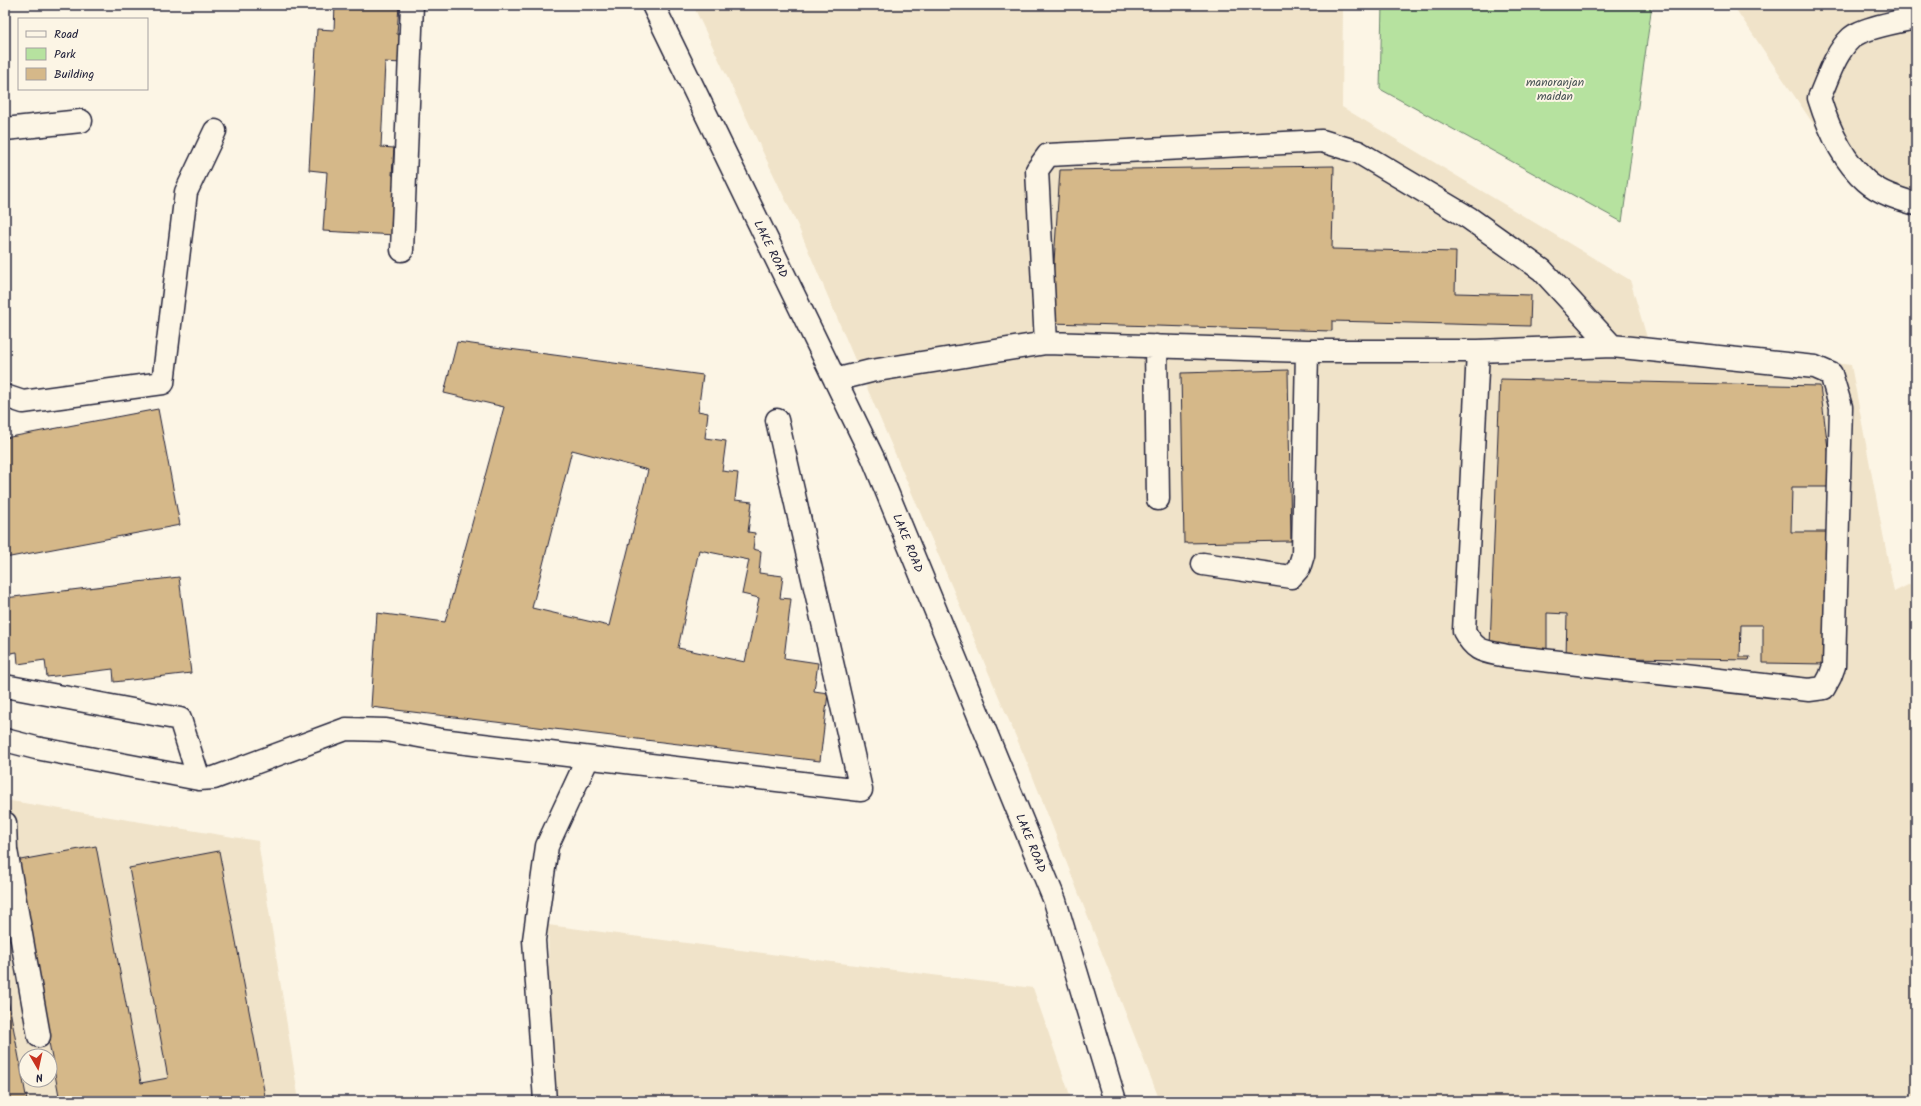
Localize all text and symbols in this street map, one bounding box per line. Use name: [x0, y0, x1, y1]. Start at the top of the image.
legend: [18, 18, 148, 90]
text: Road: [54, 25, 79, 44]
text: Park: [54, 45, 76, 64]
text: Building: [54, 65, 94, 84]
park label: manoranjan maidan: [1526, 73, 1584, 106]
street label: LAKE ROAD: [748, 217, 793, 282]
street label: LAKE ROAD: [887, 511, 928, 576]
street label: LAKE ROAD: [1010, 811, 1051, 876]
north arrow: [18, 1048, 58, 1088]
text: N: [35, 1067, 44, 1086]

